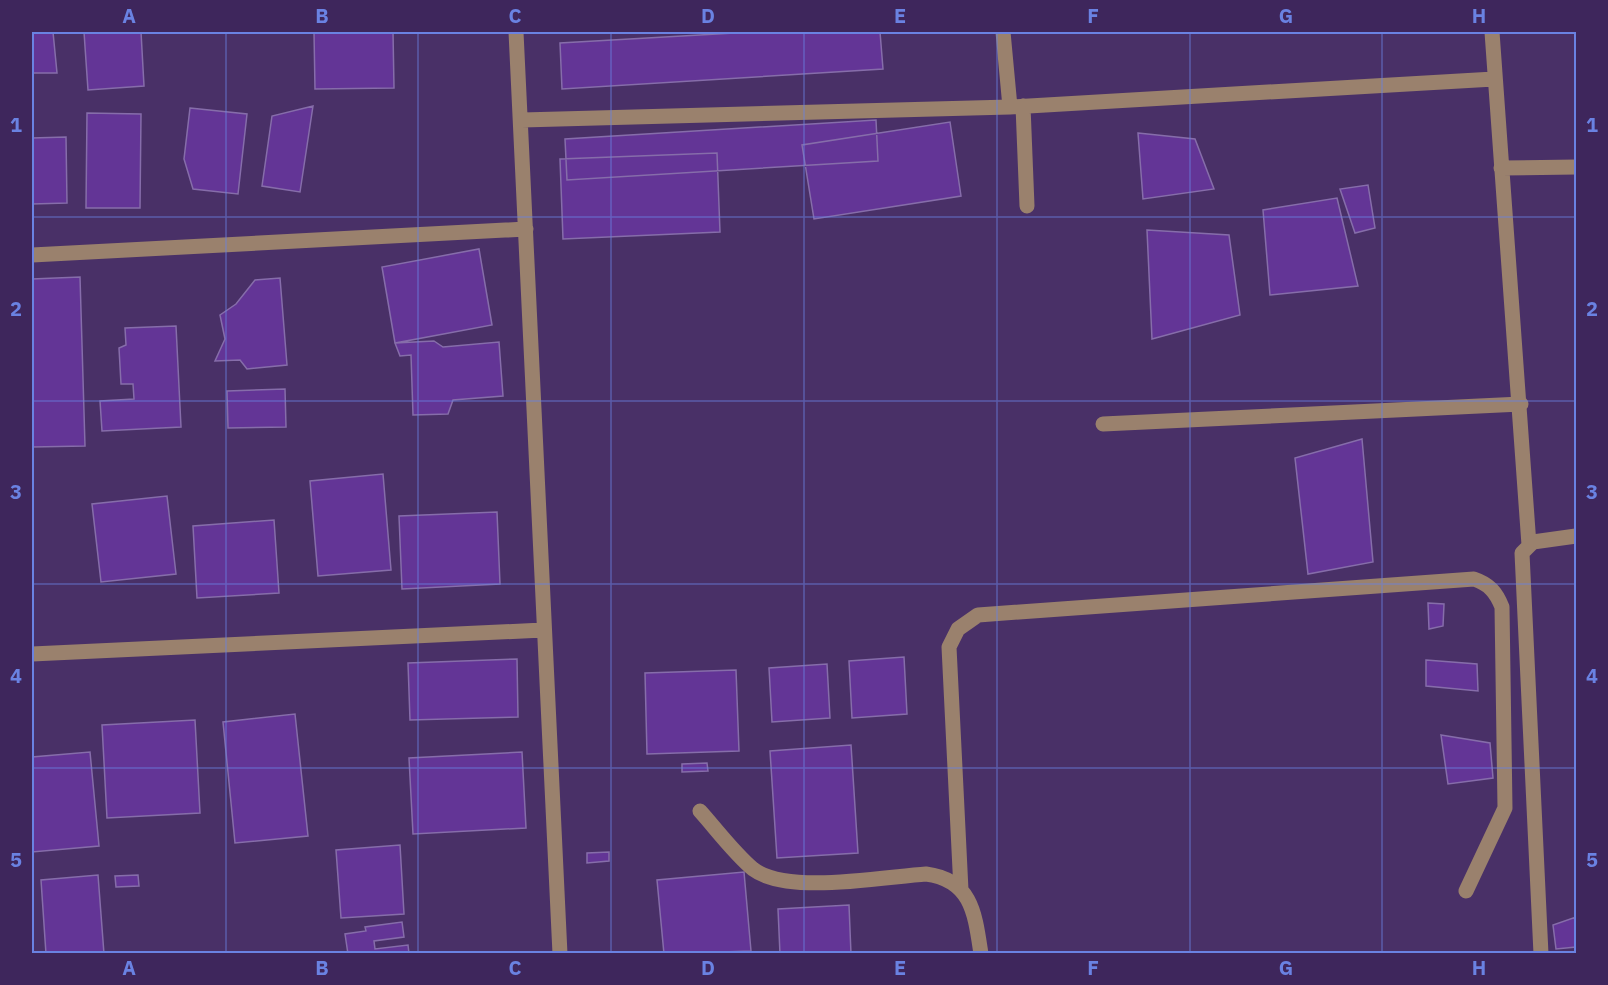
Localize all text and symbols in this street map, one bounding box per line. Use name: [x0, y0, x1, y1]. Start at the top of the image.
text: A: [122, 2, 136, 29]
text: B: [315, 2, 329, 29]
text: C: [508, 2, 522, 29]
text: D: [701, 2, 715, 29]
text: E: [894, 2, 906, 29]
text: F: [1087, 2, 1099, 29]
text: G: [1279, 2, 1293, 29]
text: H: [1472, 2, 1486, 29]
text: 1: [10, 111, 22, 138]
text: 1: [1586, 111, 1598, 138]
text: 2: [10, 295, 22, 322]
text: 2: [1586, 295, 1598, 322]
text: 3: [10, 478, 22, 505]
text: 3: [1586, 478, 1598, 505]
text: 4: [10, 662, 22, 689]
text: 4: [1586, 662, 1598, 689]
text: 5: [10, 846, 22, 873]
text: 5: [1586, 846, 1598, 873]
text: A: [122, 954, 136, 981]
text: B: [315, 954, 329, 981]
text: C: [508, 954, 522, 981]
text: D: [701, 954, 715, 981]
text: E: [894, 954, 906, 981]
text: F: [1087, 954, 1099, 981]
text: G: [1279, 954, 1293, 981]
text: H: [1472, 954, 1486, 981]

